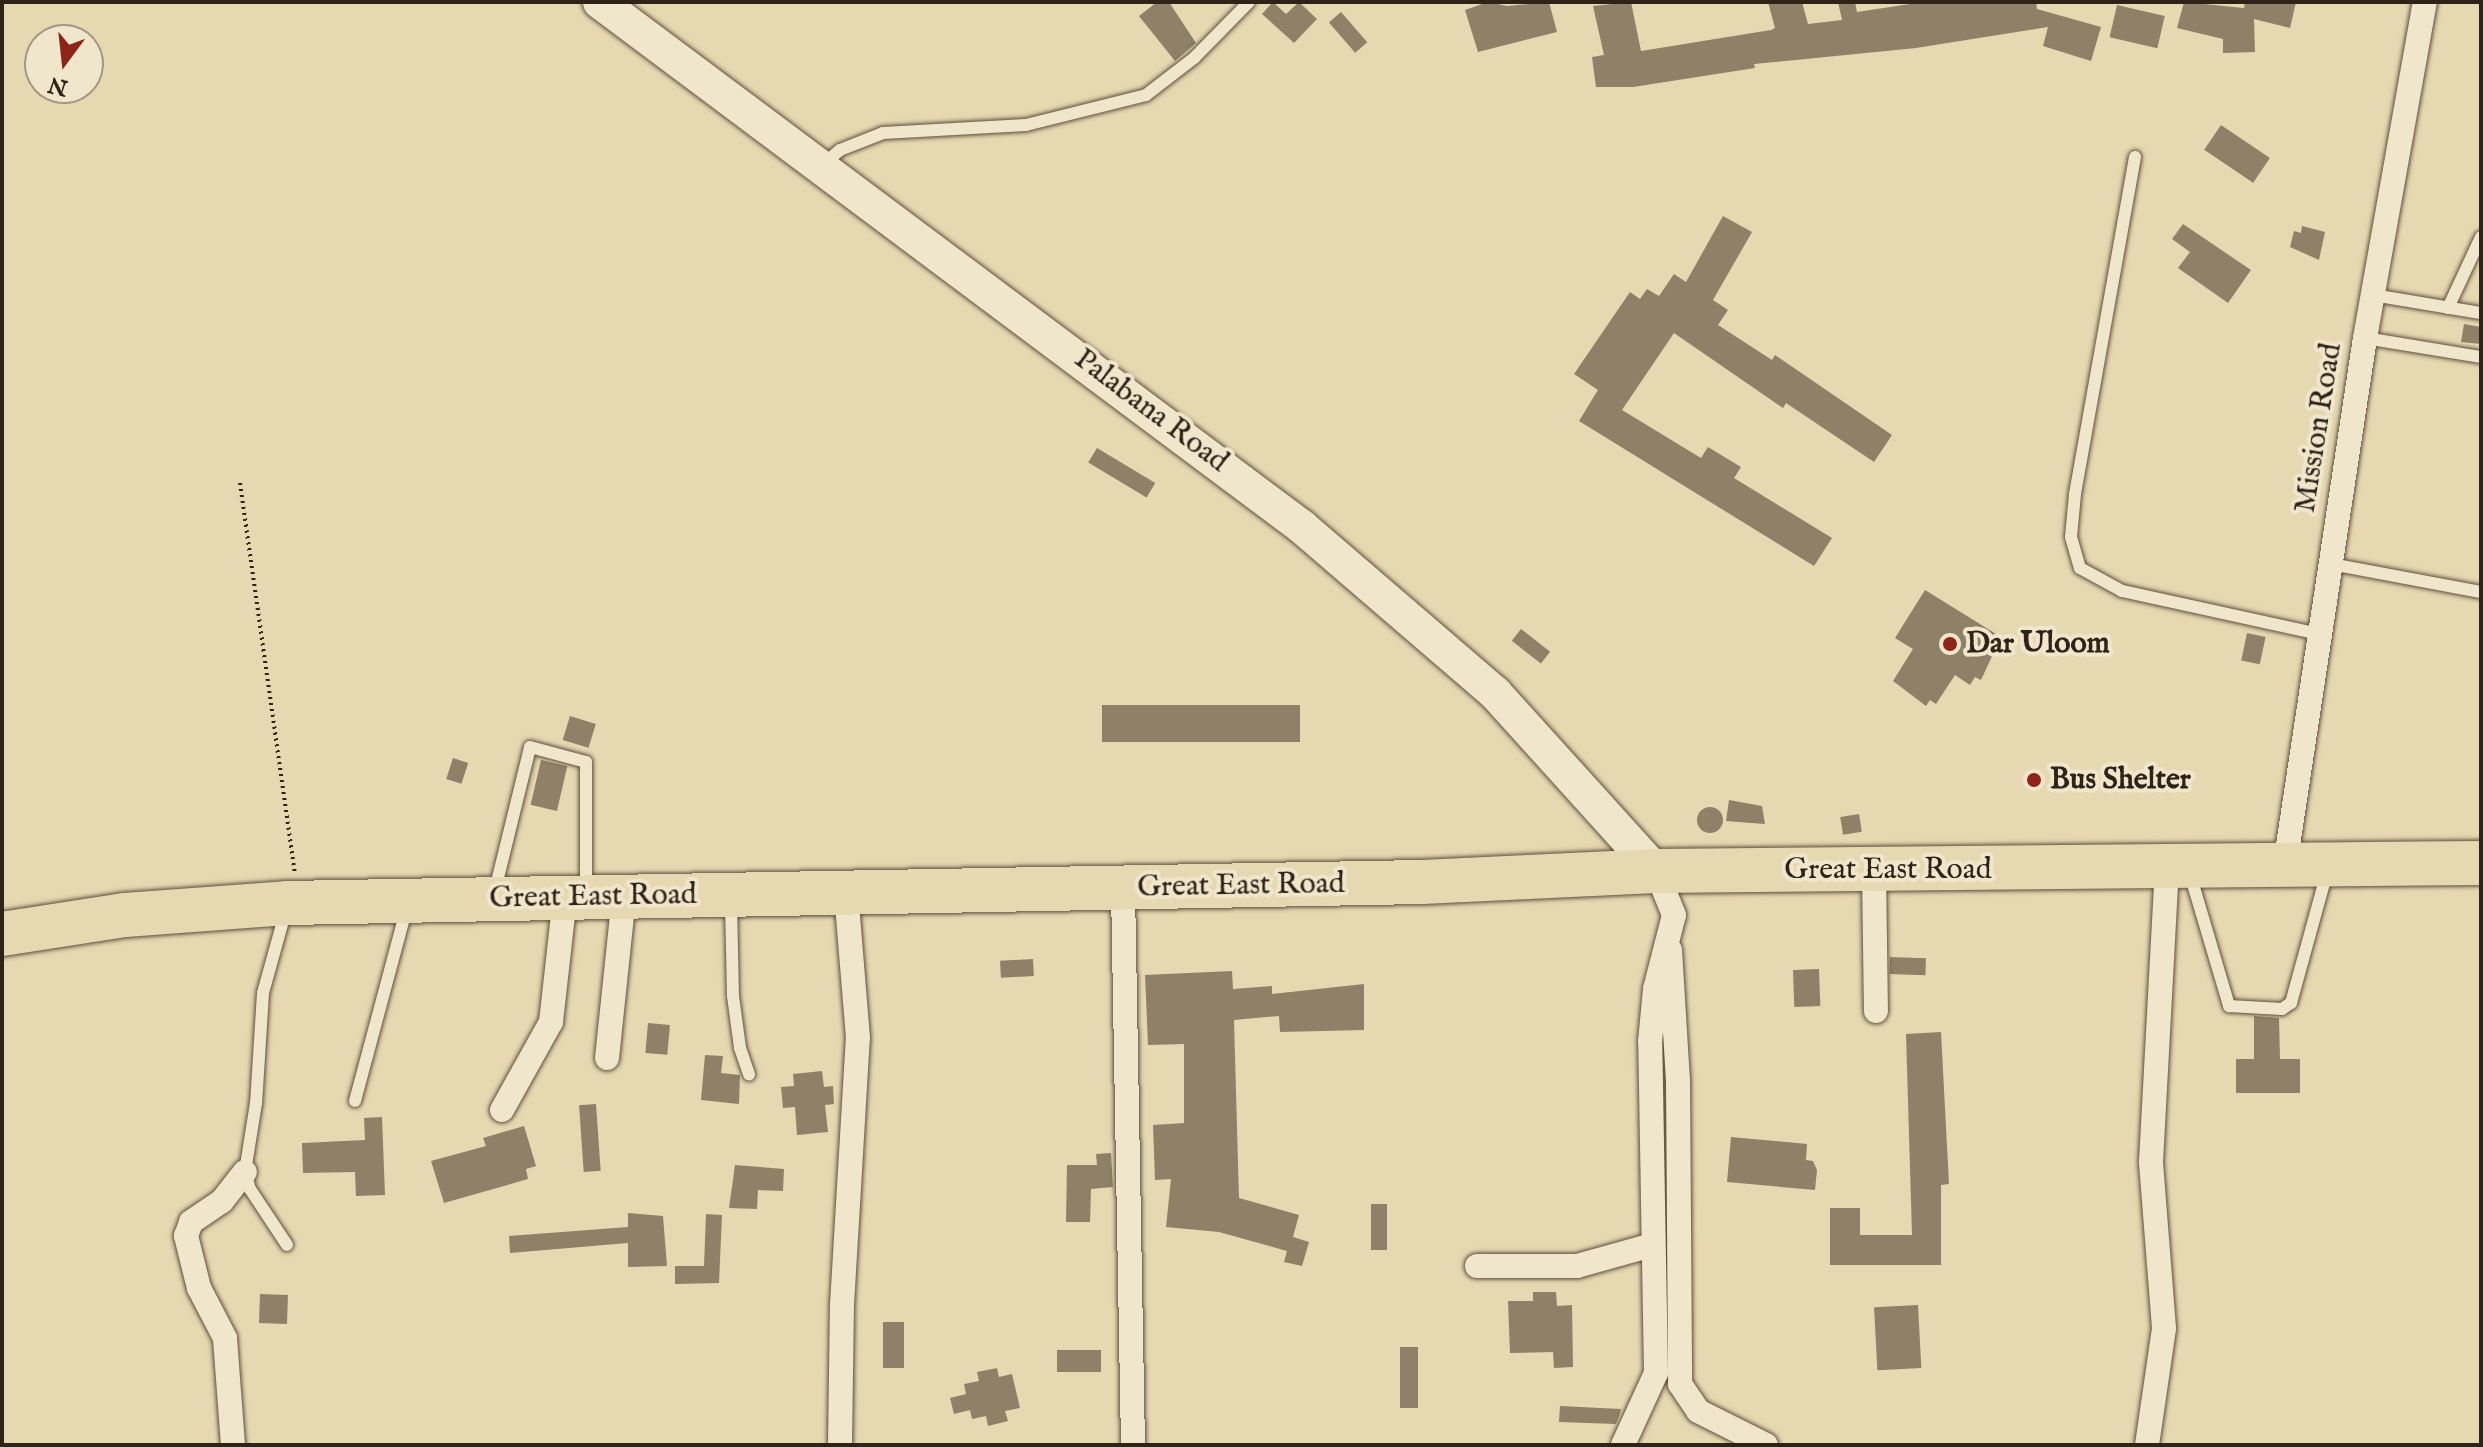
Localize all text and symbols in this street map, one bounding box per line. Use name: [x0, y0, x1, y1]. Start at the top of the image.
north arrow: [24, 24, 104, 104]
text: N: [45, 69, 71, 101]
street label: Mission Road: [2288, 340, 2350, 516]
street label: Palabana Road: [1067, 341, 1235, 481]
place label: Dar Uloom: [1966, 626, 2110, 662]
marker: Dar Uloom: [1941, 635, 1959, 653]
place label: Bus Shelter: [2050, 762, 2191, 798]
marker: Bus Shelter: [2025, 771, 2043, 789]
street label: Great East Road: [1784, 852, 1992, 888]
street label: Great East Road: [1137, 866, 1345, 906]
street label: Great East Road: [489, 877, 697, 917]

